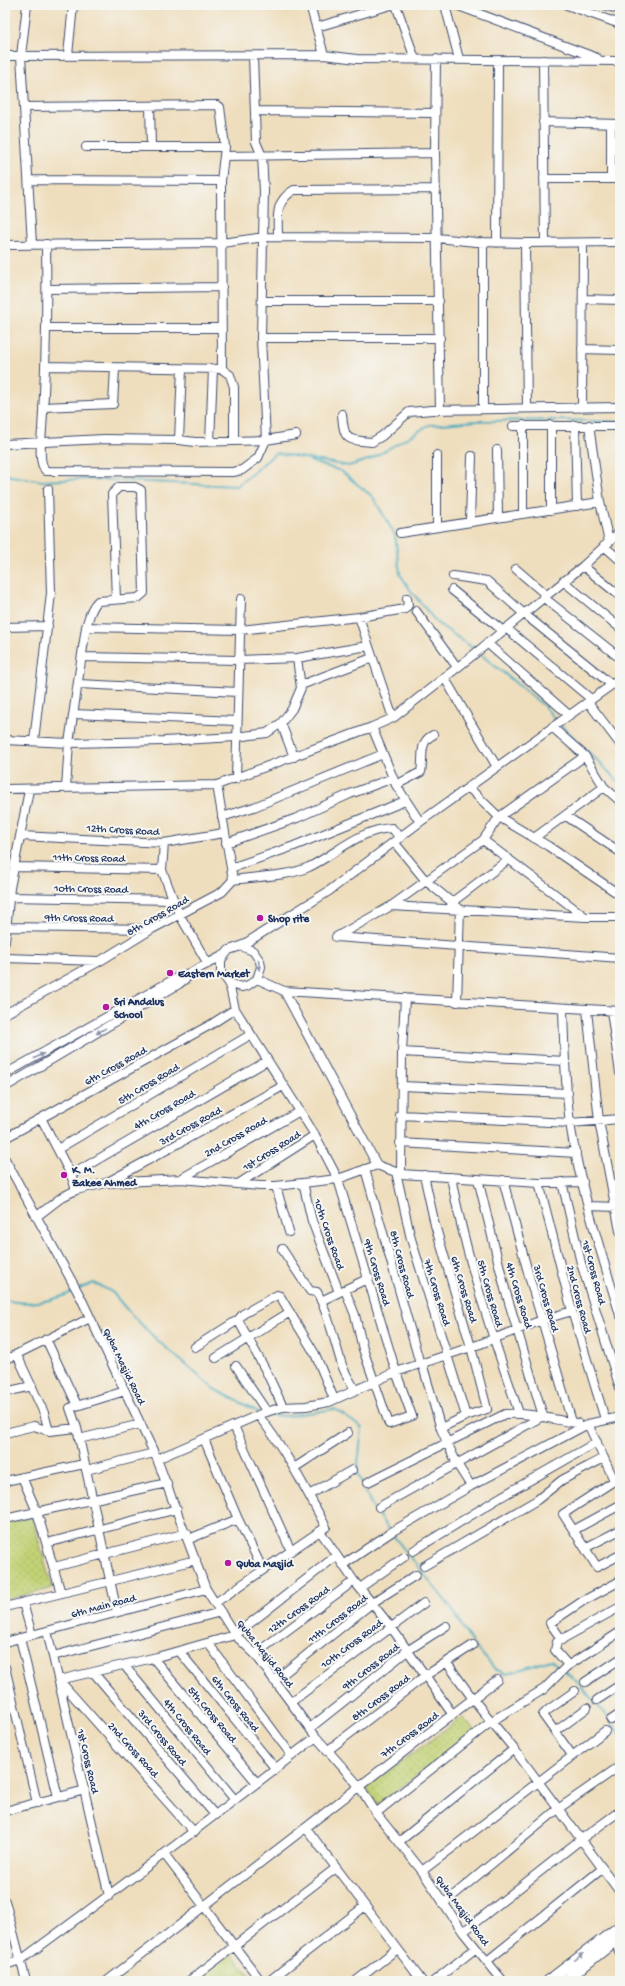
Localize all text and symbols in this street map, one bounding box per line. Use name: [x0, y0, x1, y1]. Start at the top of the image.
street label: 12th Cross Road: [85, 823, 161, 839]
street label: 11th Cross Road: [52, 852, 127, 866]
street label: 10th Cross Road: [53, 883, 130, 897]
street label: 8th Cross Road: [125, 893, 192, 939]
street label: 9th Cross Road: [43, 912, 115, 926]
marker: Shop rite: [255, 913, 265, 923]
place label: Shop rite: [268, 913, 311, 926]
one-way arrow: [256, 958, 262, 971]
marker: Eastern Market: [165, 968, 175, 978]
place label: Eastern Market: [177, 968, 251, 981]
place label: Sri Andalus School: [114, 997, 165, 1022]
marker: Sri Andalus School: [101, 1002, 111, 1012]
one-way arrow: [95, 1027, 107, 1034]
street label: 6th Cross Road: [83, 1044, 150, 1089]
one-way arrow: [34, 1052, 45, 1059]
street label: 5th Cross Road: [116, 1061, 183, 1108]
street label: 4th Cross Road: [132, 1088, 199, 1133]
street label: 3rd Cross Road: [157, 1104, 225, 1149]
street label: 2nd Cross Road: [203, 1114, 271, 1160]
street label: 1st Cross Road: [240, 1128, 304, 1175]
place label: K. M. Zakee Ahmed: [71, 1165, 138, 1190]
marker: K. M. Zakee Ahmed: [59, 1170, 69, 1180]
street label: 10th Cross Road: [310, 1197, 346, 1273]
street label: 8th Cross Road: [386, 1229, 416, 1301]
street label: 9th Cross Road: [360, 1237, 392, 1309]
street label: 1st Cross Road: [578, 1238, 608, 1307]
street label: 6th Cross Road: [447, 1255, 479, 1326]
street label: 7th Cross Road: [420, 1257, 452, 1329]
street label: 5th Cross Road: [474, 1259, 505, 1330]
street label: 4th Cross Road: [502, 1261, 534, 1332]
street label: 3rd Cross Road: [530, 1263, 561, 1335]
street label: 2nd Cross Road: [563, 1264, 593, 1336]
street label: Quba Masjid Road: [100, 1327, 148, 1408]
marker: Quba Masjid: [223, 1558, 233, 1568]
place label: Quba Masjid: [236, 1559, 294, 1571]
street label: 12th Cross Road: [265, 1583, 334, 1638]
street label: 6th Main Road: [70, 1592, 139, 1621]
street label: 11th Cross Road: [305, 1592, 372, 1647]
street label: 10th Cross Road: [318, 1617, 387, 1672]
street label: Quba Masjid Road: [233, 1618, 296, 1692]
street label: 9th Cross Road: [340, 1641, 403, 1694]
street label: 8th Cross Road: [350, 1672, 414, 1724]
street label: 6th Cross Road: [208, 1674, 262, 1736]
street label: 5th Cross Road: [185, 1685, 239, 1747]
street label: 4th Cross Road: [160, 1697, 214, 1759]
street label: 3rd Cross Road: [134, 1707, 189, 1770]
street label: 7th Cross Road: [378, 1709, 443, 1762]
street label: 2nd Cross Road: [105, 1720, 161, 1782]
street label: 1st Cross Road: [74, 1727, 101, 1796]
street label: Quba Masjid Road: [432, 1874, 492, 1950]
one-way arrow: [574, 1953, 585, 1962]

